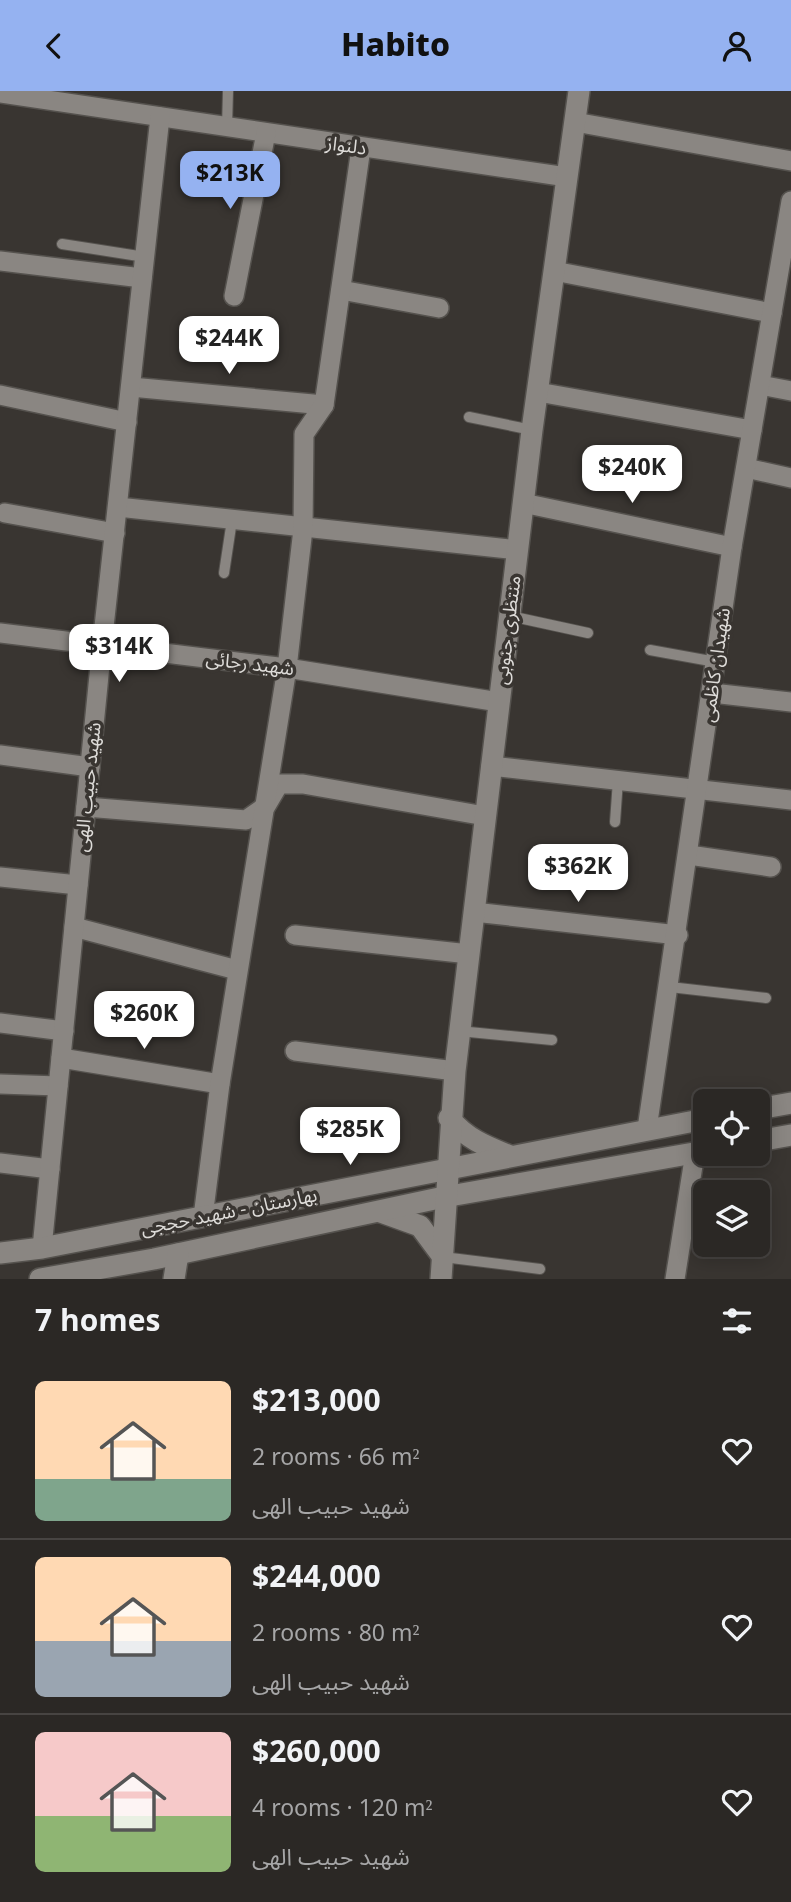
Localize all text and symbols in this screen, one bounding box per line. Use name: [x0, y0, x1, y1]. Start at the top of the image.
text: Habito: [341, 12, 450, 80]
icon: back: [35, 27, 73, 65]
icon: person: [718, 27, 756, 65]
street label: دلنواز: [322, 123, 369, 169]
text: $213K: [196, 149, 264, 198]
pin: $213K: [181, 151, 279, 211]
text: $244K: [195, 314, 263, 363]
pin: $244K: [180, 317, 278, 376]
text: $240K: [598, 443, 666, 492]
pin: $240K: [583, 445, 681, 505]
street label: منتظری جنوبی: [481, 573, 535, 687]
street label: شهیدان کاظمی: [688, 605, 744, 725]
text: $314K: [85, 622, 153, 671]
pin: $314K: [70, 625, 168, 684]
street label: شهید رجائی: [204, 639, 296, 689]
street label: شهید حبیب الهی: [61, 720, 115, 854]
text: $362K: [544, 842, 612, 891]
pin: $362K: [529, 845, 627, 904]
text: $260K: [110, 989, 178, 1038]
pin: $260K: [95, 991, 193, 1051]
map controls: [693, 1089, 770, 1257]
button: locate: [693, 1089, 770, 1166]
text: $285K: [316, 1105, 384, 1154]
pin: $285K: [301, 1107, 399, 1167]
street label: بهارستان - شهید حججی: [137, 1175, 321, 1249]
button: layers: [693, 1180, 770, 1257]
text: 7 homes: [35, 1290, 160, 1353]
icon: filters: [718, 1302, 756, 1340]
text: $213,000: [252, 1370, 381, 1433]
icon: home: [91, 1409, 175, 1493]
icon: heart: [718, 1432, 756, 1470]
text: 2 rooms · 66 m²: [252, 1433, 419, 1482]
text: شهید حبیب الهی: [252, 1482, 410, 1531]
text: $244,000: [252, 1546, 381, 1609]
icon: home: [91, 1585, 175, 1669]
icon: heart: [718, 1608, 756, 1646]
text: 2 rooms · 80 m²: [252, 1609, 419, 1658]
text: شهید حبیب الهی: [252, 1658, 410, 1707]
text: $260,000: [252, 1721, 381, 1784]
icon: home: [91, 1760, 175, 1844]
icon: heart: [718, 1783, 756, 1821]
text: 4 rooms · 120 m²: [252, 1784, 433, 1833]
text: شهید حبیب الهی: [252, 1833, 410, 1882]

